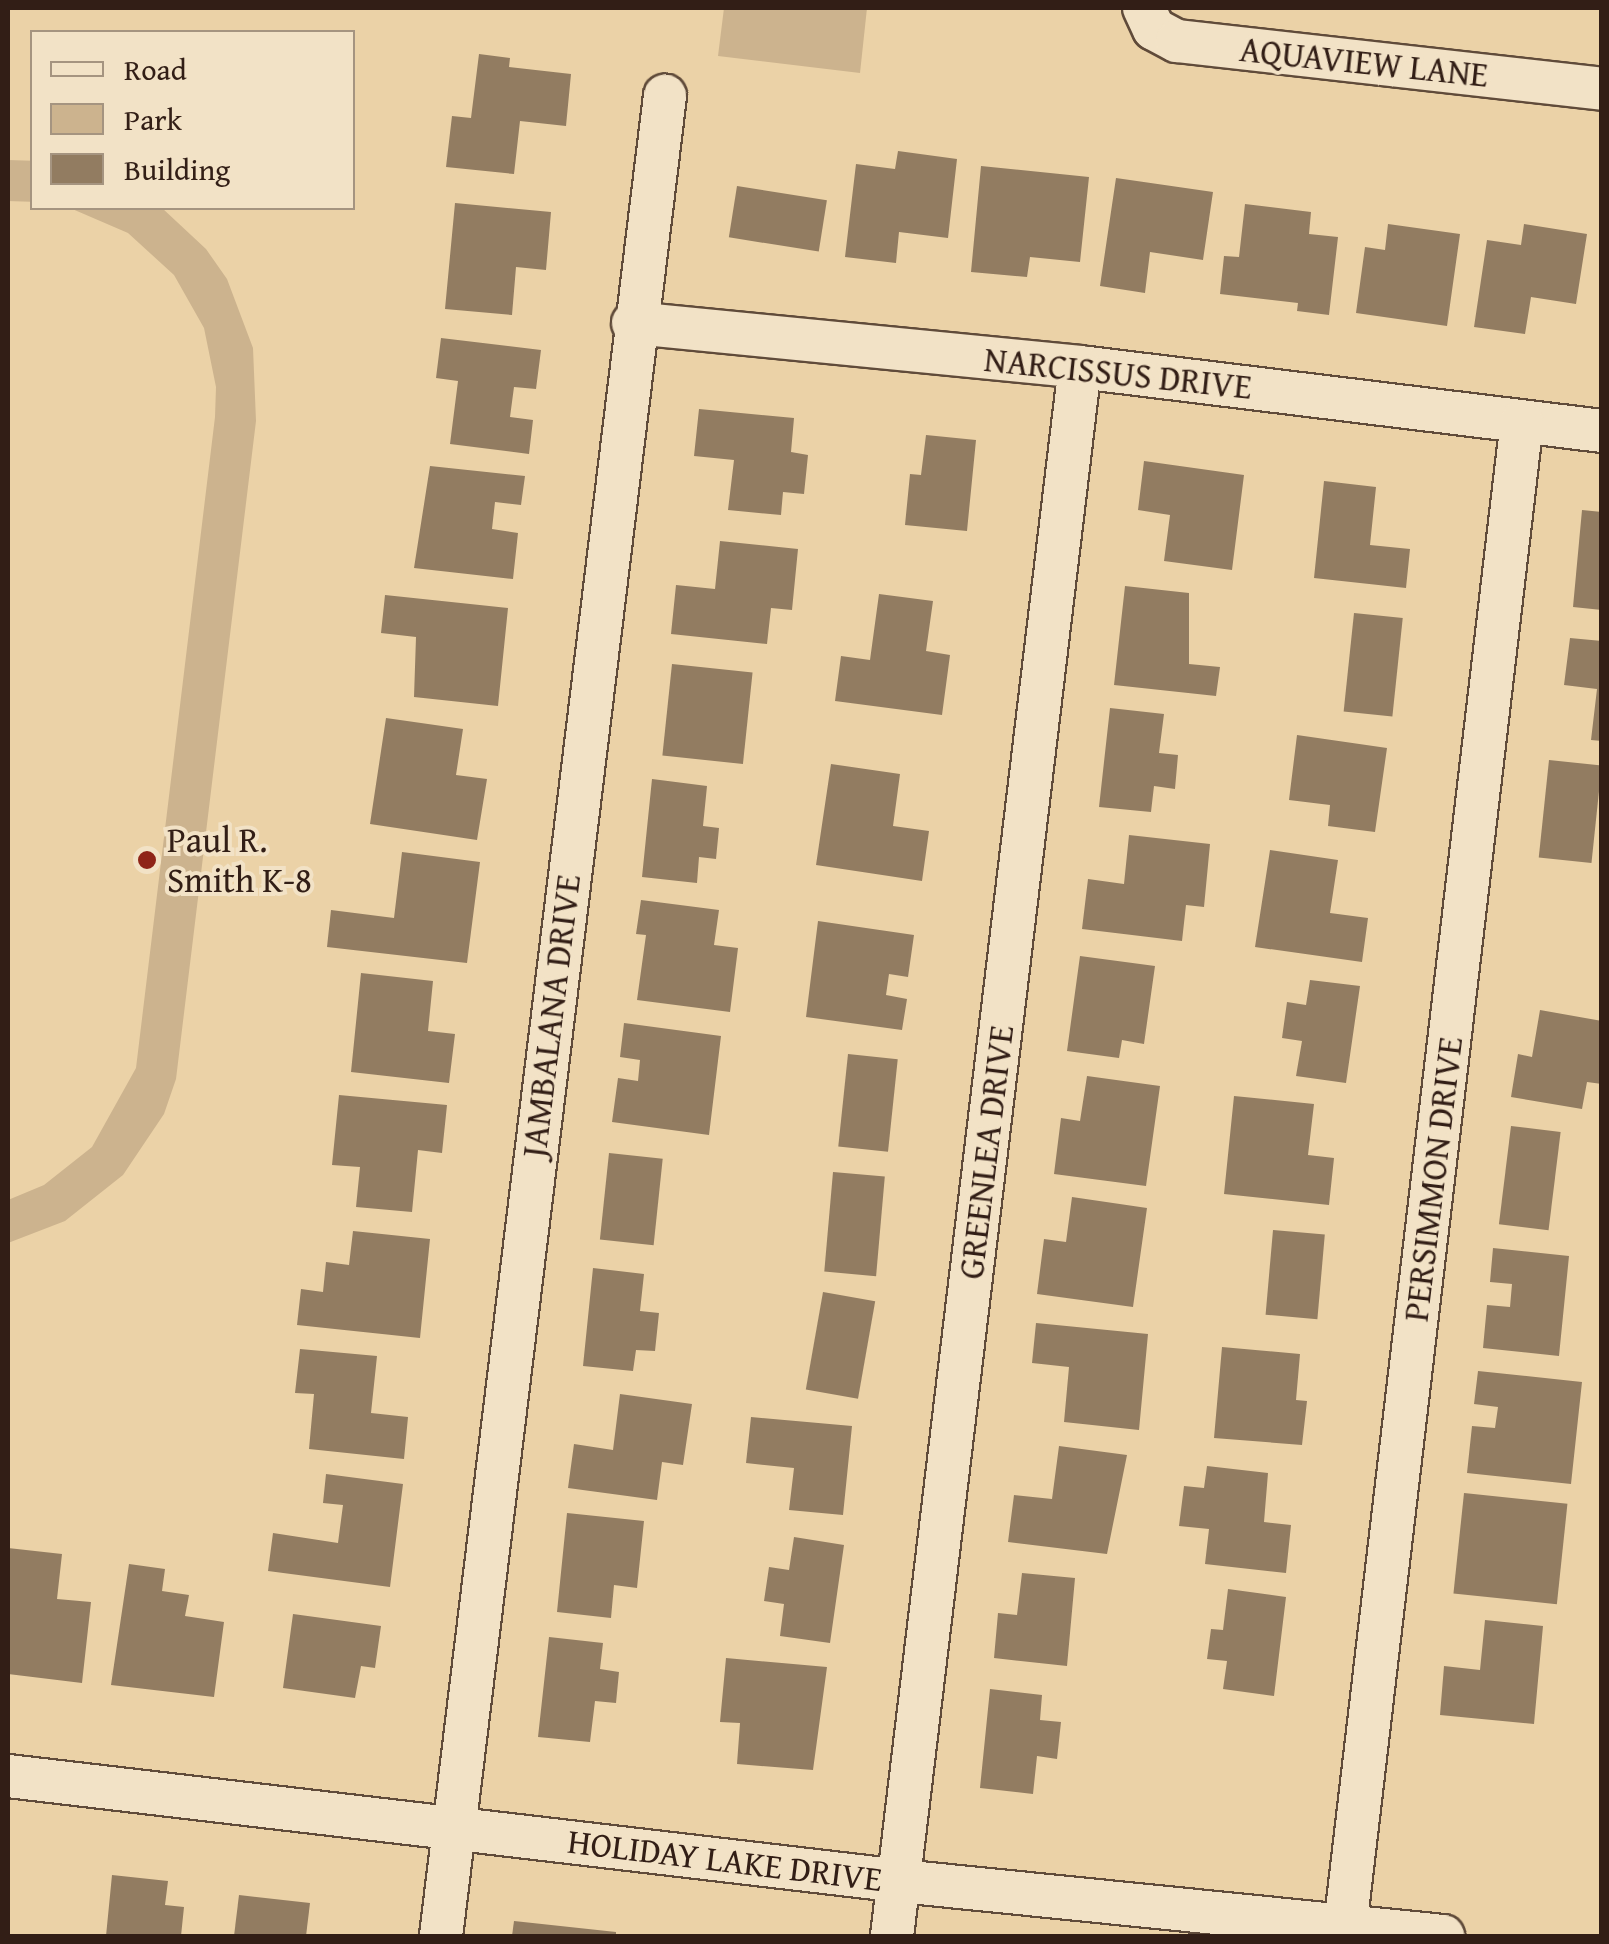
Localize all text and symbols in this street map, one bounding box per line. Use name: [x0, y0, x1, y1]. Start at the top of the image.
street label: AQUAVIEW LANE: [1238, 28, 1490, 96]
legend: [30, 30, 355, 210]
text: Road: [124, 47, 187, 91]
text: Park: [124, 97, 182, 141]
text: Building: [124, 147, 230, 191]
street label: NARCISSUS DRIVE: [982, 338, 1254, 408]
place label: Paul R. Smith K-8: [167, 819, 312, 901]
marker: Paul R. Smith K-8: [136, 849, 158, 871]
street label: JAMBALANA DRIVE: [513, 872, 589, 1160]
street label: GREENLEA DRIVE: [950, 1023, 1022, 1281]
street label: PERSIMMON DRIVE: [1395, 1034, 1471, 1324]
street label: HOLIDAY LAKE DRIVE: [565, 1820, 885, 1900]

